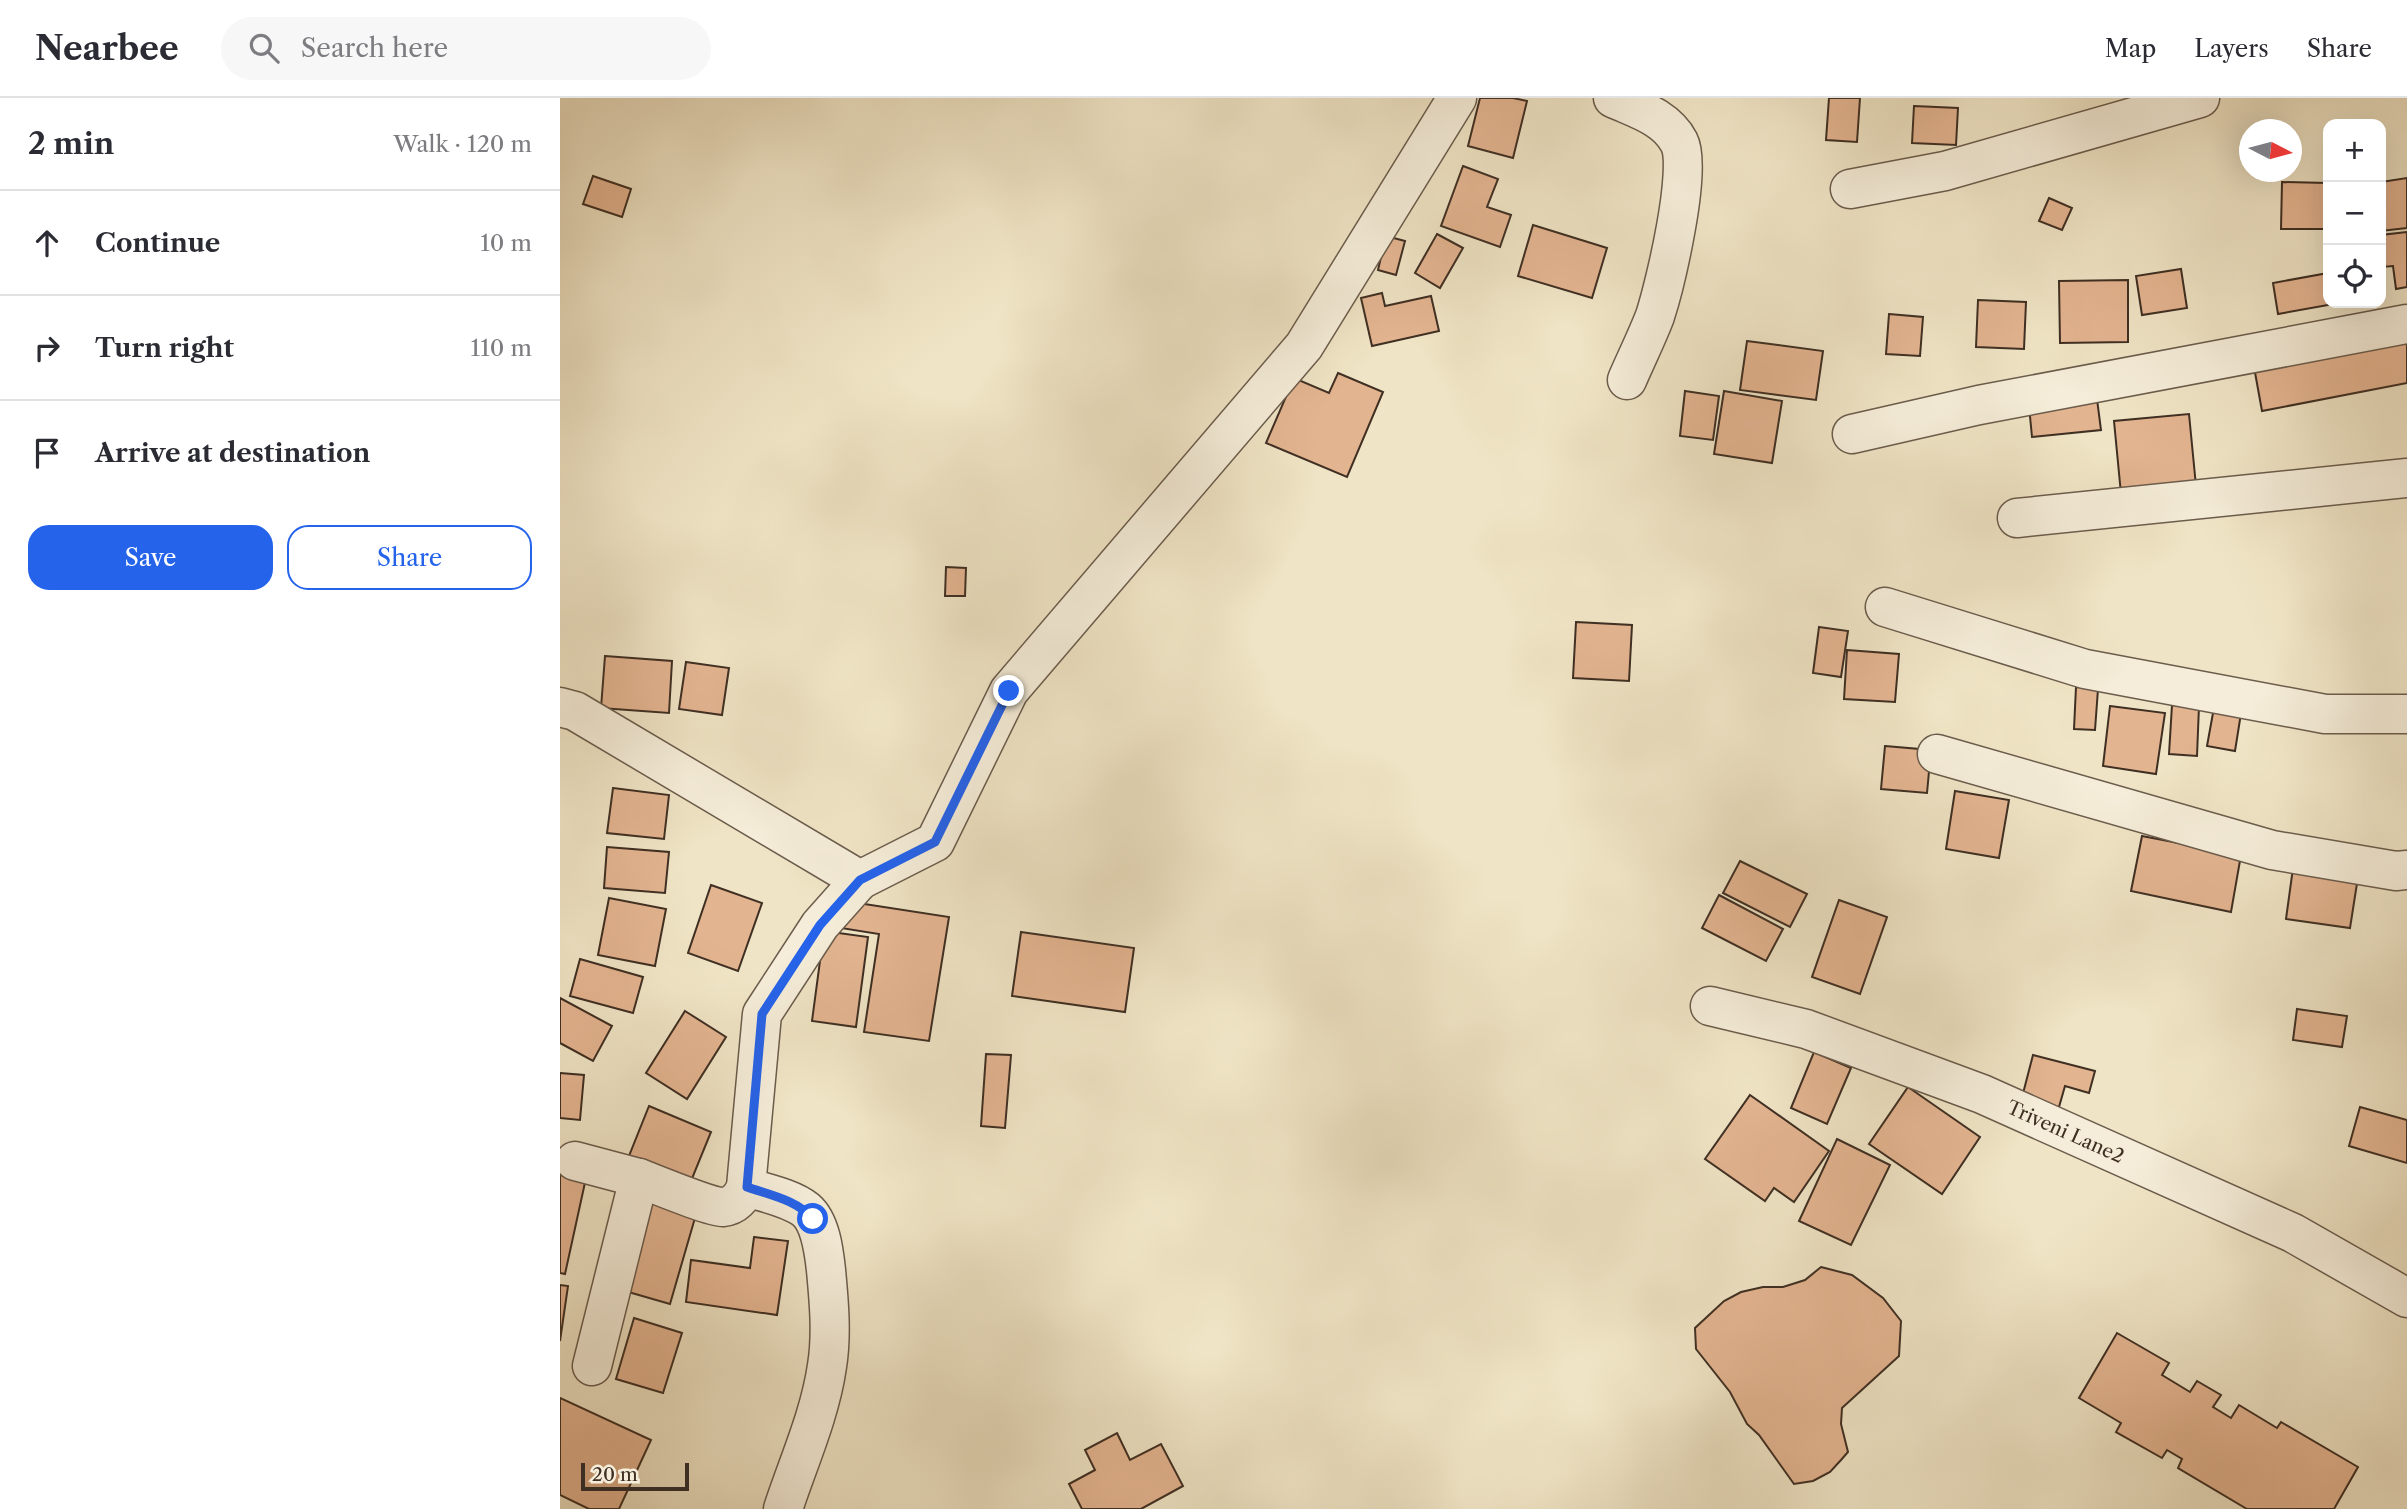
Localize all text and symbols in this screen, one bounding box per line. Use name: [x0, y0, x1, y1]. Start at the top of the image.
search box: [221, 17, 711, 80]
text: Nearbee: [35, 28, 179, 69]
icon: search: [245, 29, 283, 67]
text: Search here: [301, 32, 448, 64]
text: Map: [2105, 34, 2156, 63]
text: Layers: [2194, 34, 2269, 63]
text: Share: [2307, 34, 2372, 63]
north arrow: [2239, 119, 2302, 182]
map controls: [2323, 119, 2386, 308]
button: +: [2323, 119, 2386, 182]
text: 2 min: [28, 125, 114, 162]
text: Walk · 120 m: [393, 130, 532, 158]
button: −: [2323, 182, 2386, 245]
icon: ahead: [28, 224, 66, 262]
text: Continue: [95, 227, 220, 259]
text: 10 m: [480, 229, 532, 257]
button: locate: [2323, 245, 2386, 308]
icon: right: [28, 329, 66, 367]
text: Turn right: [95, 332, 234, 364]
text: 110 m: [471, 334, 532, 362]
icon: arrive: [28, 434, 66, 472]
text: Arrive at destination: [95, 437, 370, 469]
button: Save: [28, 525, 273, 590]
button: Share: [287, 525, 532, 590]
route end: [993, 675, 1024, 706]
street label: Triveni Lane2: [2003, 1096, 2128, 1168]
route start: [797, 1203, 828, 1234]
scale bar: [581, 1460, 690, 1492]
text: 20 m: [592, 1463, 638, 1486]

